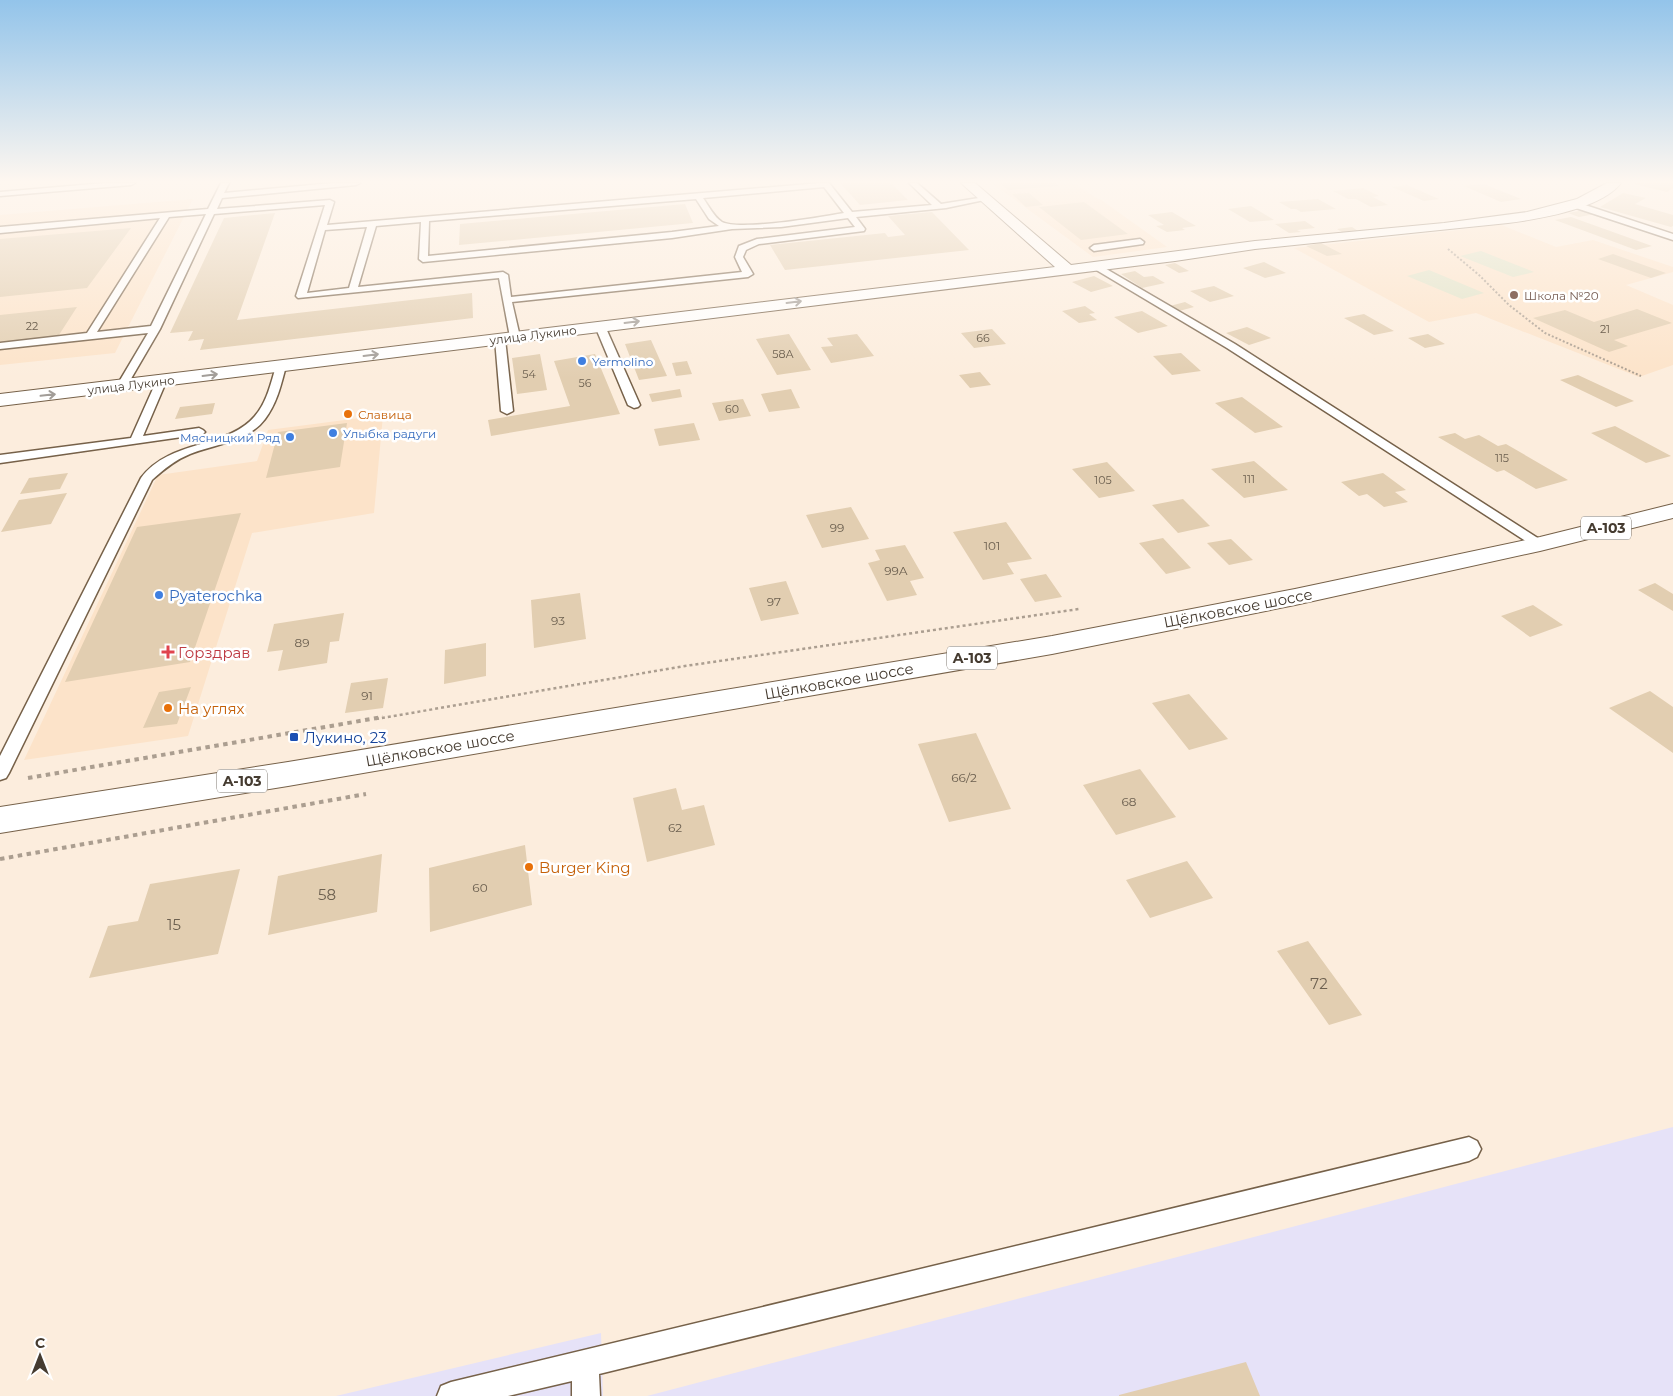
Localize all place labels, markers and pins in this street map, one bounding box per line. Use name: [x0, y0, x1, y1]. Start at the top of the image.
place label: Школа №20: [1524, 288, 1599, 303]
marker: Школа №20: [1508, 289, 1520, 301]
place label: Yermolino: [592, 354, 653, 369]
marker: Yermolino: [576, 355, 588, 367]
place label: Славица: [358, 407, 412, 422]
marker: Славица: [342, 408, 354, 420]
place label: Улыбка радуги: [343, 426, 436, 441]
marker: Улыбка радуги: [327, 427, 339, 439]
place label: Мясницкий Ряд: [180, 430, 280, 445]
marker: Мясницкий Ряд: [284, 431, 296, 443]
place label: Pyaterochka: [169, 586, 263, 605]
marker: Pyaterochka: [153, 589, 165, 601]
place label: Горздрав: [178, 643, 251, 662]
marker: Горздрав: [162, 646, 174, 658]
place label: На углях: [178, 699, 245, 718]
marker: На углях: [162, 702, 174, 714]
place label: Лукино, 23: [304, 728, 387, 747]
marker: Лукино, 23: [288, 731, 300, 743]
place label: Burger King: [539, 858, 631, 877]
marker: Burger King: [523, 861, 535, 873]

